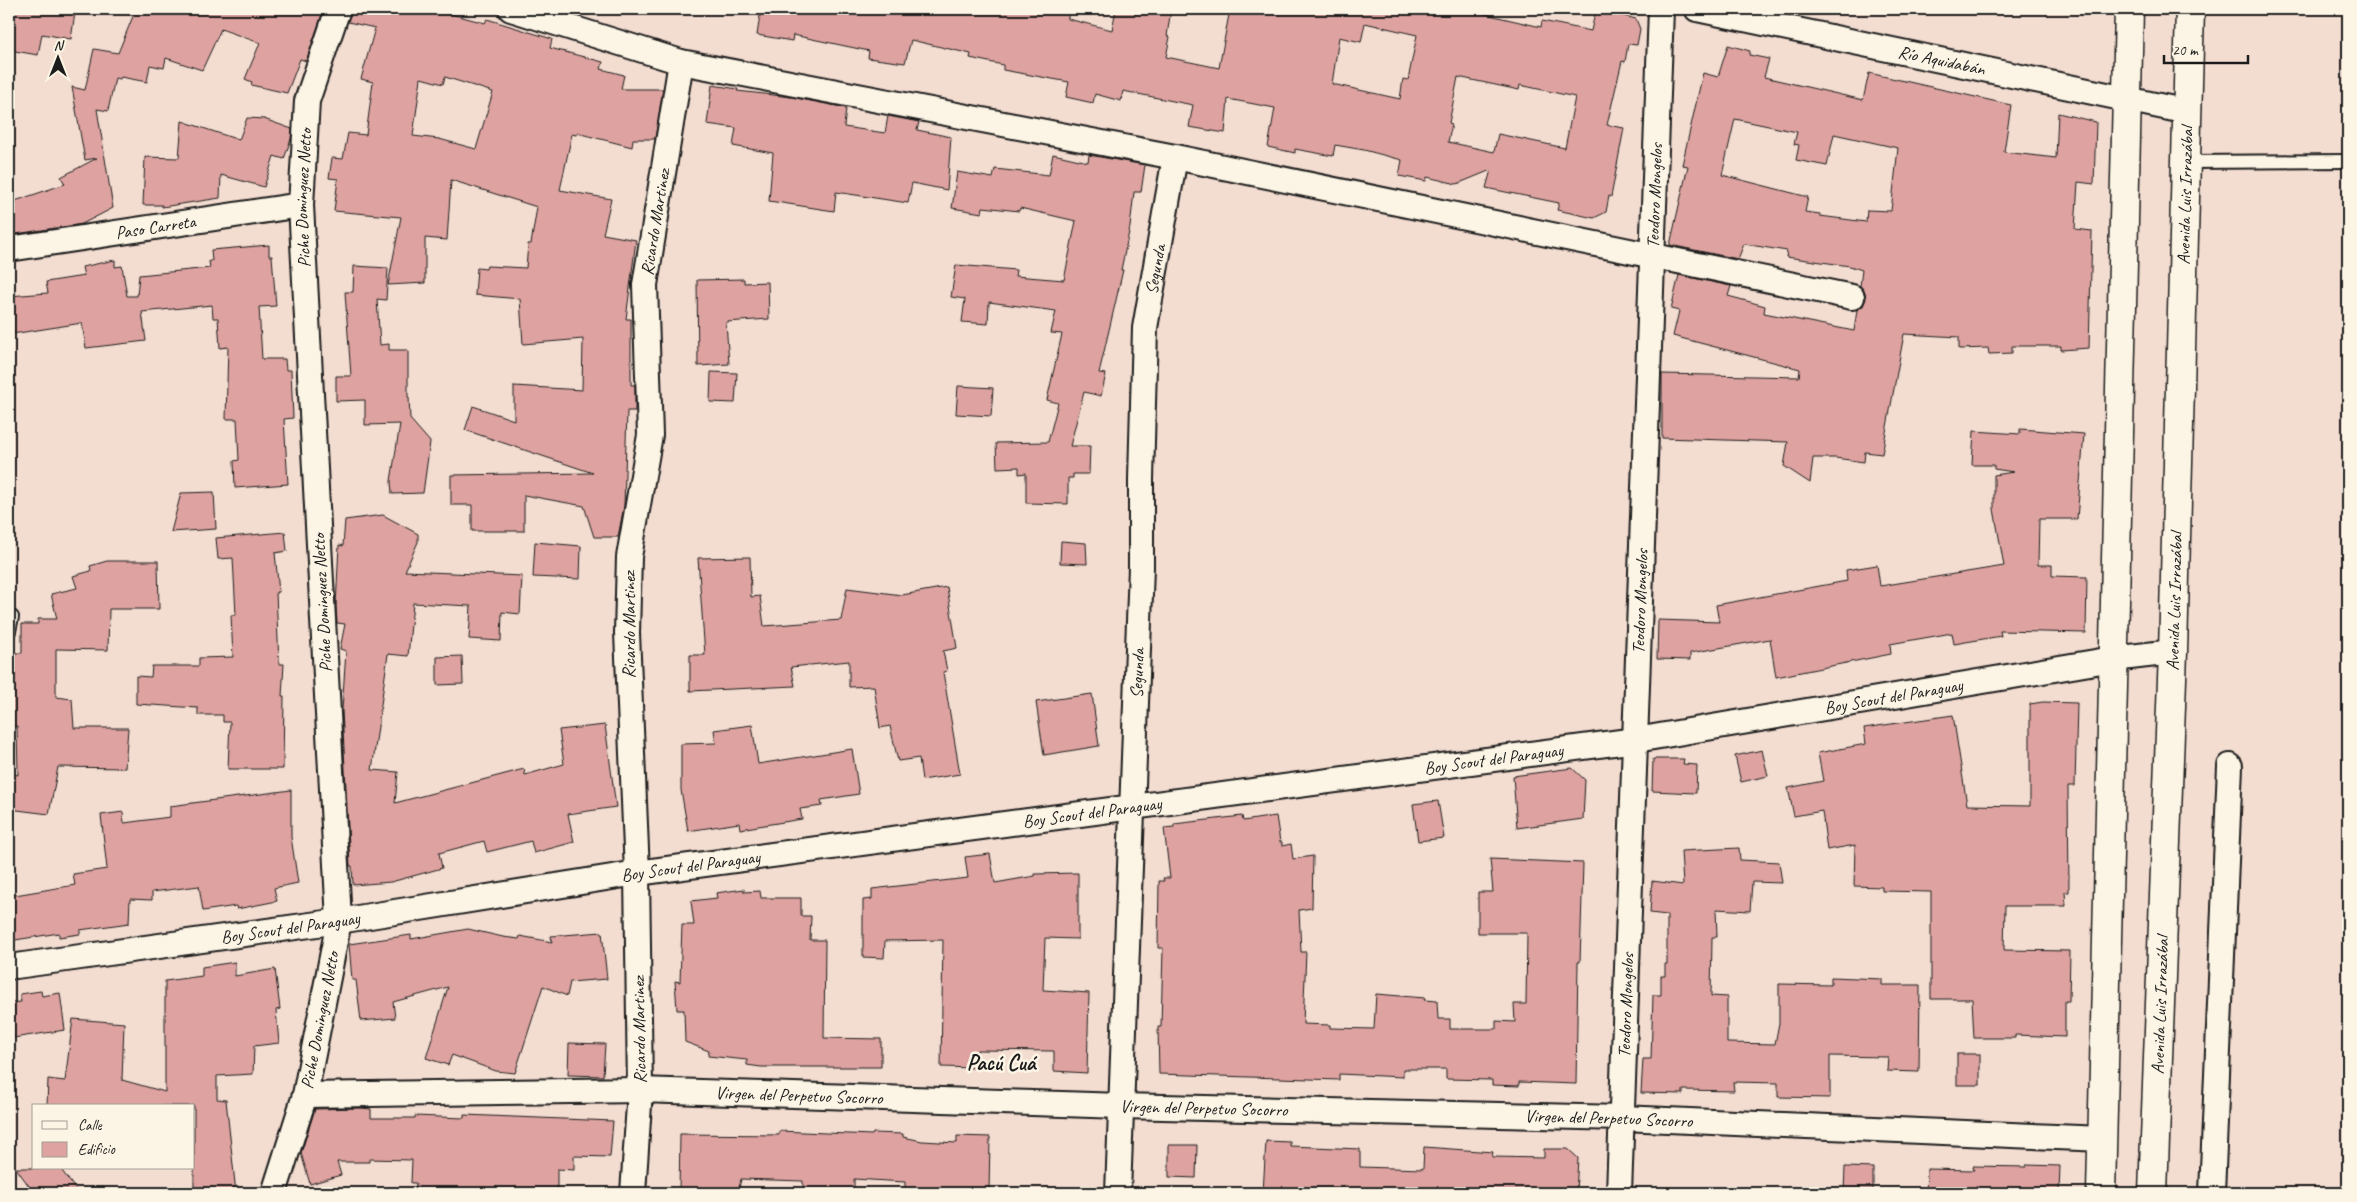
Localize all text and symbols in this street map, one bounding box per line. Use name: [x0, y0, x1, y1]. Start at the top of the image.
north arrow: [32, 32, 82, 82]
scale bar: [2164, 32, 2248, 64]
text: N: [54, 37, 65, 54]
street label: Río Aquidabán: [1896, 41, 1988, 80]
text: 20 m: [2172, 41, 2199, 60]
street label: Avenida Luis Irrazábal: [2172, 123, 2198, 265]
street label: Piche Dominguez Netto: [290, 126, 316, 268]
street label: Teodoro Mongelos: [1642, 141, 1667, 248]
street label: Ricardo Martinez: [636, 165, 675, 277]
street label: Paso Carreta: [114, 210, 199, 244]
street label: Segunda: [1140, 241, 1171, 296]
street label: Avenida Luis Irrazábal: [2161, 529, 2187, 671]
street label: Piche Dominguez Netto: [307, 531, 337, 673]
street label: Teodoro Mongelos: [1627, 547, 1653, 654]
street label: Ricardo Martinez: [618, 569, 640, 679]
street label: Segunda: [1125, 646, 1149, 699]
street label: Boy Scout del Paraguay: [1823, 673, 1966, 719]
street label: Boy Scout del Paraguay: [1423, 739, 1566, 779]
street label: Boy Scout del Paraguay: [1021, 792, 1165, 833]
street label: Boy Scout del Paraguay: [620, 846, 763, 886]
street label: Boy Scout del Paraguay: [220, 907, 363, 948]
street label: Avenida Luis Irrazábal: [2146, 933, 2174, 1075]
street label: Piche Dominguez Netto: [295, 948, 344, 1091]
street label: Teodoro Mongelos: [1613, 951, 1639, 1058]
street label: Ricardo Martinez: [627, 974, 651, 1084]
district label: Pacú Cuá: [967, 1049, 1038, 1077]
street label: Virgen del Perpetuo Socorro: [715, 1082, 885, 1109]
street label: Virgen del Perpetuo Socorro: [1120, 1095, 1289, 1121]
legend: [32, 1104, 195, 1170]
street label: Virgen del Perpetuo Socorro: [1524, 1105, 1694, 1132]
text: Calle: [78, 1116, 103, 1135]
text: Edificio: [78, 1140, 116, 1159]

